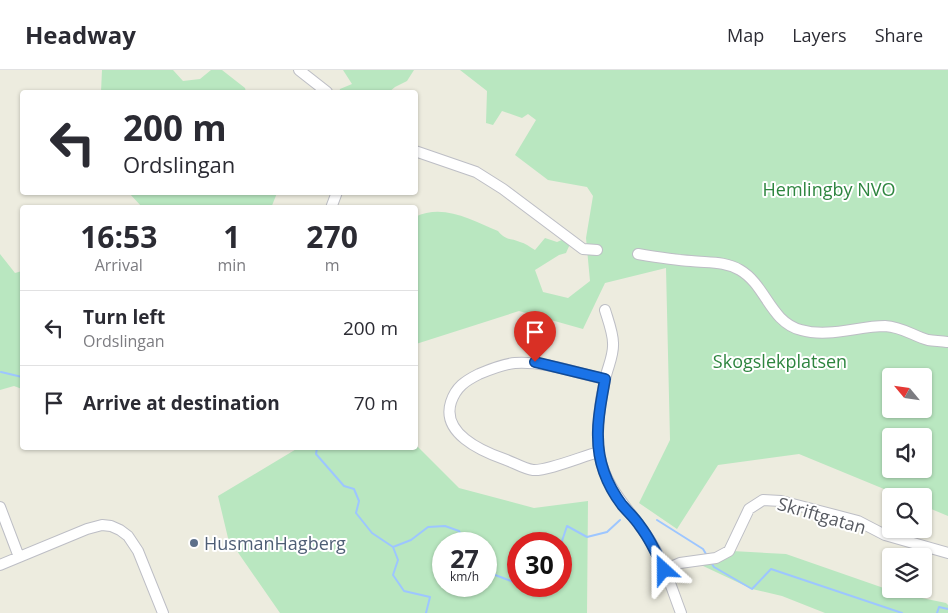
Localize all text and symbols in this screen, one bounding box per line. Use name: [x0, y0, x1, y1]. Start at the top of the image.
text: Headway: [25, 18, 136, 51]
text: Map: [727, 23, 764, 47]
text: Layers: [792, 23, 847, 47]
text: Share: [875, 23, 923, 47]
text: 200 m: [123, 104, 227, 151]
icon: left: [40, 110, 105, 175]
text: Ordslingan: [123, 149, 235, 179]
park label: Hemlingby NVO: [763, 177, 895, 201]
text: 16:53: [80, 216, 157, 257]
text: 1: [223, 216, 240, 257]
text: 270: [306, 216, 358, 257]
text: Arrival: [95, 254, 143, 276]
text: min: [218, 254, 246, 276]
text: m: [325, 254, 340, 276]
text: Turn left: [83, 304, 165, 330]
pin: [514, 311, 556, 362]
icon: left: [40, 314, 68, 342]
text: 200 m: [343, 315, 398, 341]
icon: arrive: [521, 318, 549, 346]
text: Ordslingan: [83, 330, 165, 352]
park label: Skogslekplatsen: [713, 349, 847, 373]
north arrow: [882, 368, 932, 418]
map controls: [882, 368, 932, 598]
icon: arrive: [40, 389, 68, 417]
text: Arrive at destination: [83, 390, 280, 416]
text: 70 m: [354, 390, 398, 416]
button: sound: [882, 428, 932, 478]
button: search: [882, 488, 932, 538]
street label: Skriftgatan: [775, 491, 869, 539]
place label: HusmanHagberg: [204, 531, 346, 555]
speed limit sign: 30: [507, 532, 572, 597]
marker: HusmanHagberg: [188, 537, 200, 549]
text: 27: [450, 541, 479, 575]
position arrow: [637, 543, 689, 595]
button: layers: [882, 548, 932, 598]
text: km/h: [450, 568, 479, 585]

